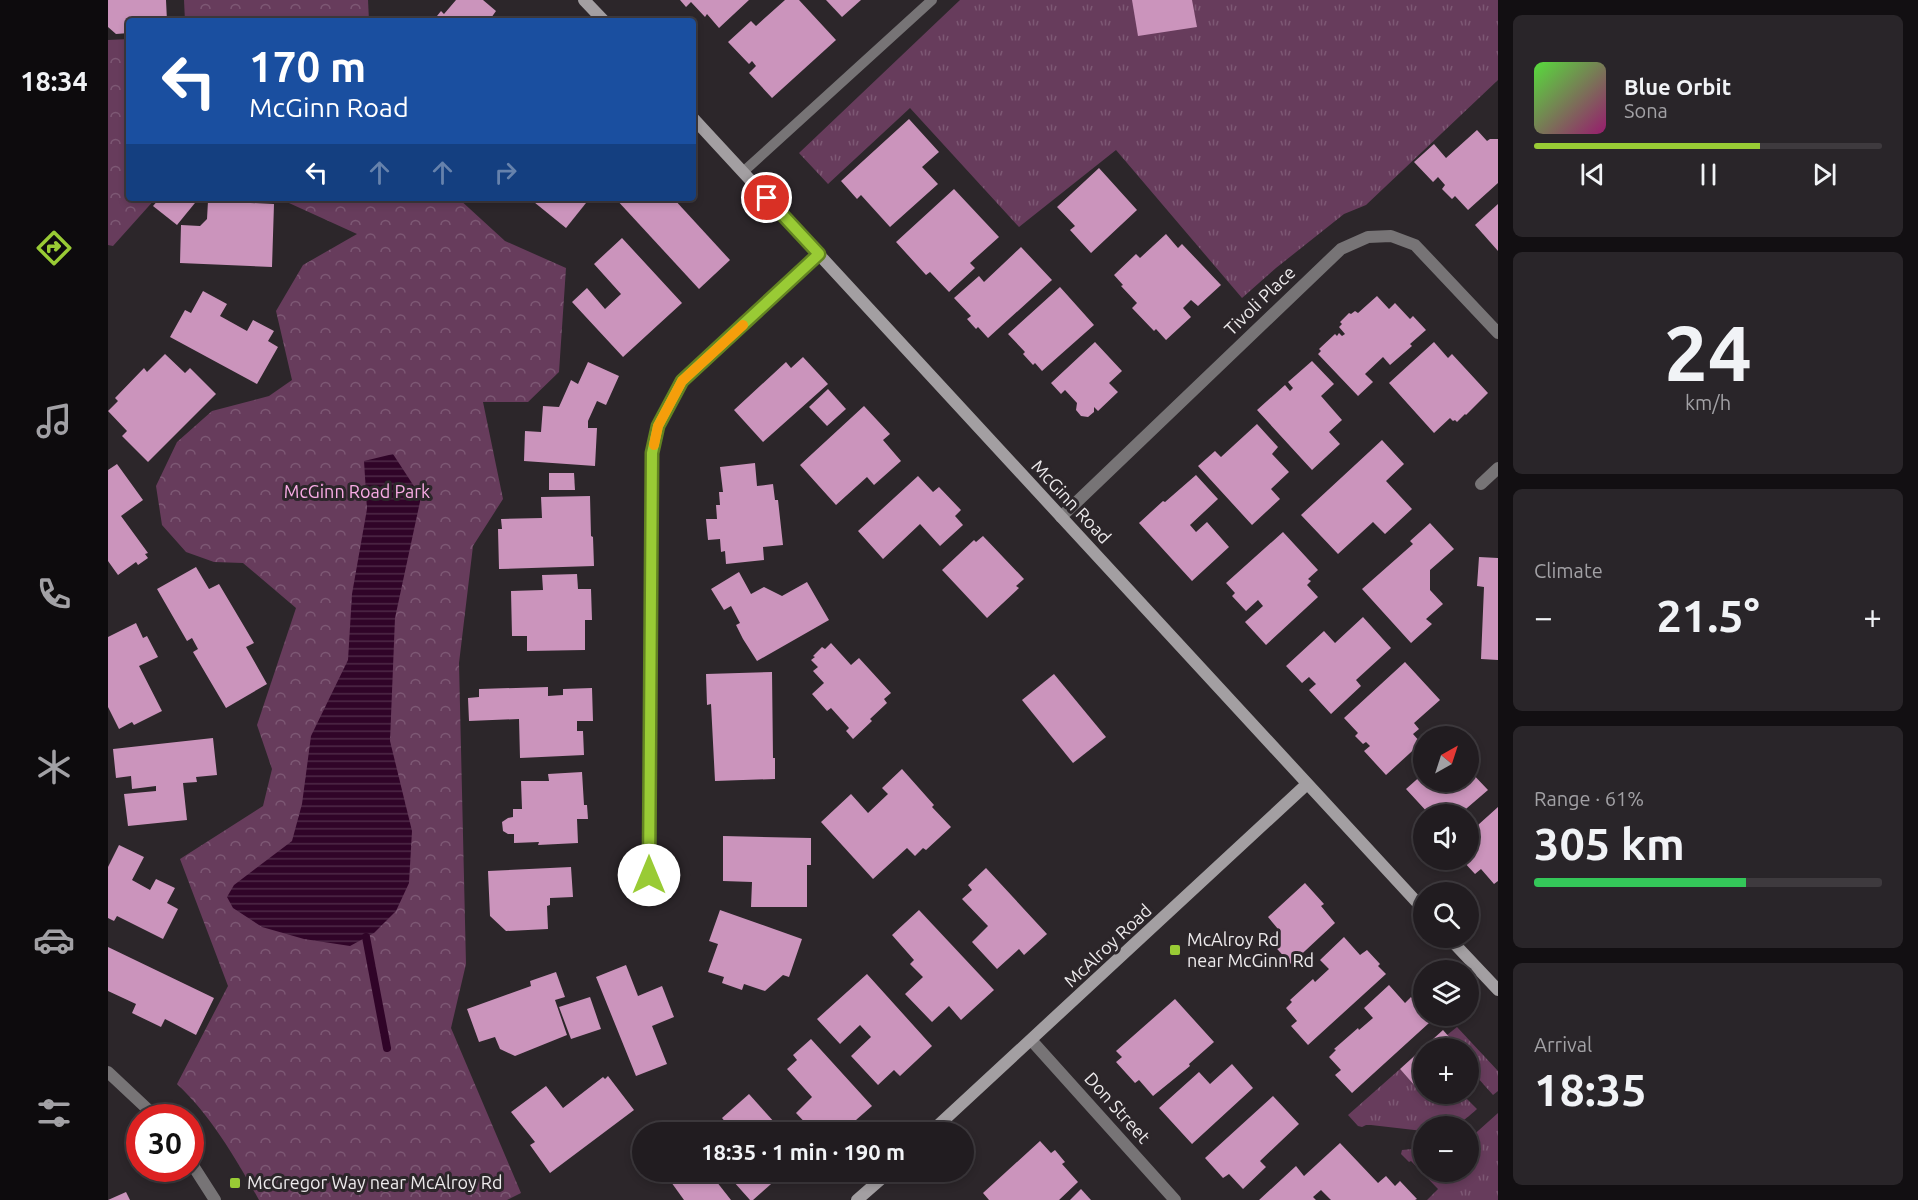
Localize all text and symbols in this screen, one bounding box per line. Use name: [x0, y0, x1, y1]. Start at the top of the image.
icon: left: [150, 42, 228, 120]
text: 170 m: [249, 43, 366, 90]
text: 18:34: [20, 66, 88, 96]
text: Blue Orbit: [1624, 74, 1731, 99]
text: McGinn Road: [249, 92, 409, 122]
text: Sona: [1624, 99, 1668, 122]
icon: left: [300, 156, 333, 189]
icon: ahead: [363, 156, 396, 189]
icon: ahead: [426, 156, 459, 189]
icon: right: [489, 156, 522, 189]
icon: previous: [1576, 158, 1609, 191]
icon: pause: [1692, 158, 1725, 191]
icon: next: [1808, 158, 1841, 191]
pin: [741, 172, 792, 223]
icon: arrive: [750, 181, 783, 214]
icon: directions: [33, 227, 75, 269]
street label: Tivoli Place: [1220, 262, 1299, 339]
text: 24: [1664, 308, 1752, 396]
text: km/h: [1685, 391, 1731, 414]
icon: music: [33, 400, 75, 442]
street label: McGinn Road: [1028, 456, 1115, 547]
park label: McGinn Road Park: [284, 481, 430, 501]
text: Climate: [1534, 559, 1603, 582]
icon: phone: [33, 573, 75, 615]
text: 21.5°: [1656, 590, 1760, 641]
text: −: [1534, 598, 1553, 635]
text: +: [1863, 598, 1882, 635]
north arrow: [1413, 726, 1479, 792]
map controls: [1413, 726, 1479, 1182]
icon: climate: [33, 746, 75, 788]
text: Range · 61%: [1534, 787, 1644, 810]
button: sound: [1413, 804, 1479, 870]
text: 305 km: [1534, 818, 1685, 869]
position arrow: [617, 843, 681, 907]
button: search: [1413, 882, 1479, 948]
street label: McAlroy Road: [1060, 900, 1155, 991]
icon: car: [33, 919, 75, 961]
place label: McAlroy Rd near McGinn Rd: [1187, 929, 1314, 970]
marker: McAlroy Rd near McGinn Rd: [1168, 943, 1182, 957]
button: layers: [1413, 960, 1479, 1026]
text: Arrival: [1534, 1033, 1592, 1056]
button: +: [1413, 1038, 1479, 1104]
text: 18:35: [1534, 1064, 1647, 1115]
street label: Don Street: [1081, 1068, 1155, 1147]
icon: filters: [33, 1092, 75, 1134]
speed limit sign: 30: [126, 1104, 204, 1182]
button: −: [1413, 1116, 1479, 1182]
text: 18:35 · 1 min · 190 m: [701, 1139, 905, 1164]
place label: McGregor Way near McAlroy Rd: [247, 1172, 502, 1192]
marker: McGregor Way near McAlroy Rd: [228, 1176, 242, 1190]

